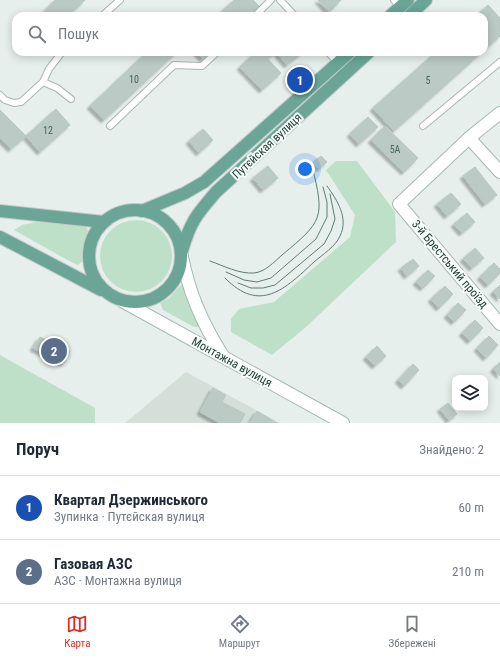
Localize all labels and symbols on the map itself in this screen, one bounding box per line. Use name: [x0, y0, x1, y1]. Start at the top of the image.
pin: 1: [287, 65, 313, 95]
house number: 10: [129, 74, 139, 85]
house number: 5: [426, 75, 431, 86]
street label: Путєйская вулиця: [229, 110, 305, 182]
house number: 12: [43, 125, 53, 136]
house number: 5А: [390, 144, 401, 155]
your location: [295, 159, 315, 179]
street label: 3-й Брестський проїзд: [409, 217, 491, 311]
street label: Монтажна вулиця: [189, 334, 275, 390]
pin: 2: [41, 336, 67, 366]

